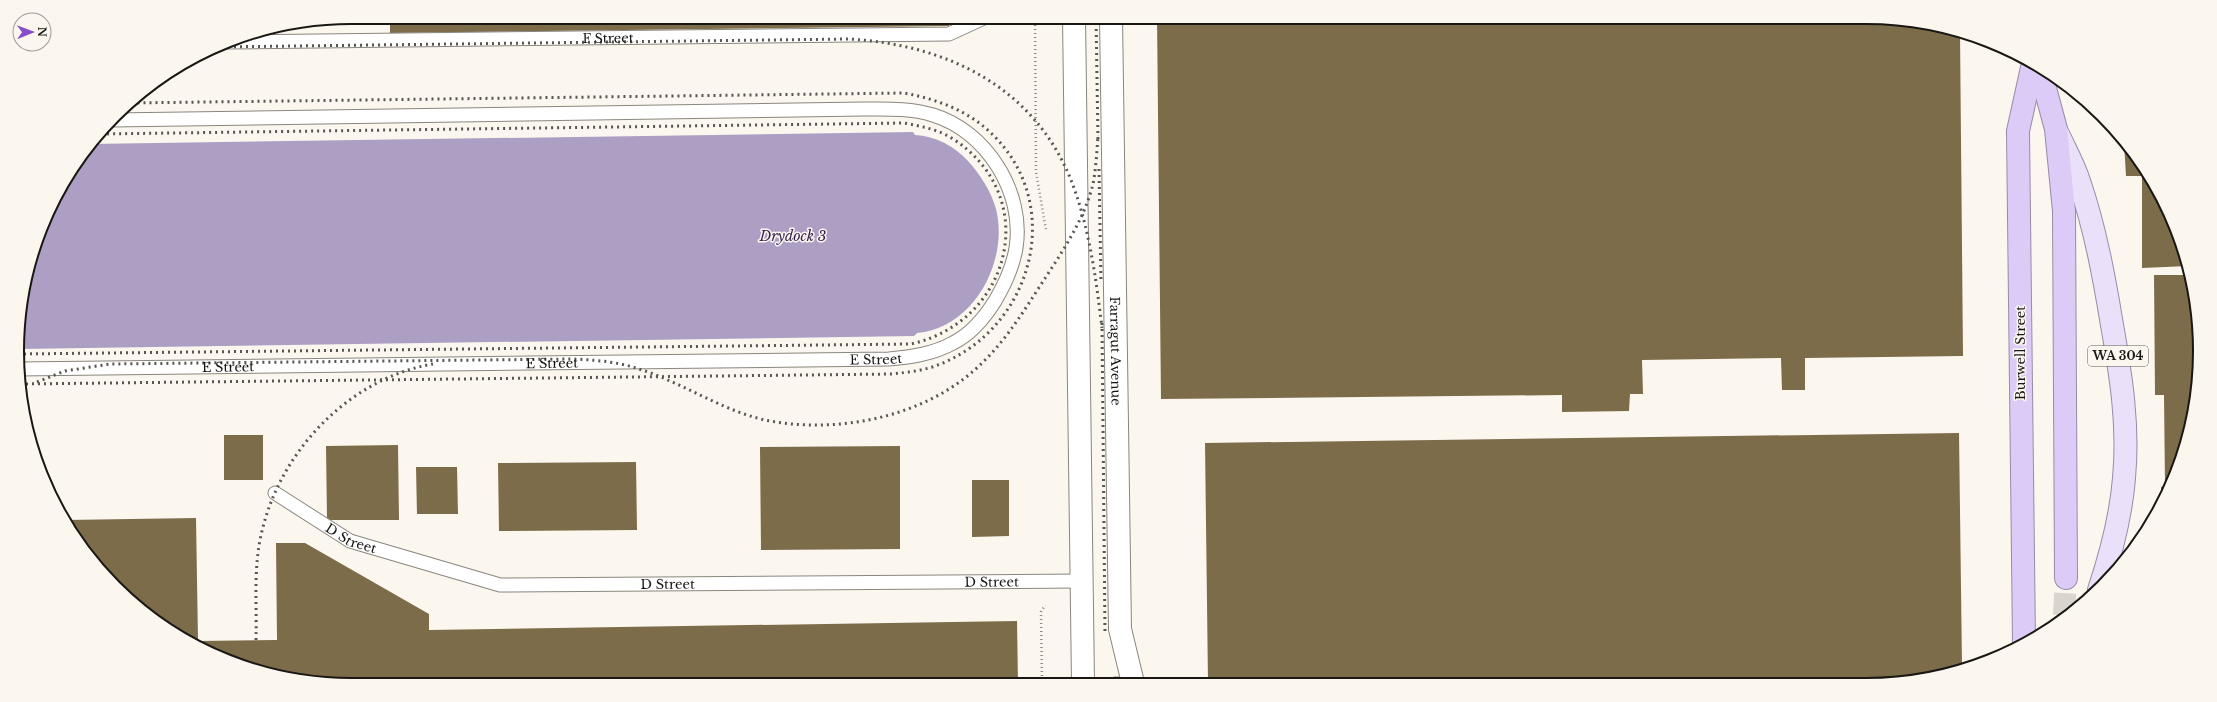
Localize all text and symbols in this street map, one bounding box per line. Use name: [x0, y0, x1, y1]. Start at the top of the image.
north arrow: [12, 12, 52, 52]
text: N: [35, 27, 49, 38]
street label: F Street: [582, 29, 634, 47]
water label: Drydock 3: [759, 227, 826, 245]
street label: Farragut Avenue: [1106, 296, 1125, 406]
street label: Burwell Street: [2012, 306, 2029, 400]
road number: WA 304: [2088, 346, 2148, 366]
street label: E Street: [850, 350, 903, 368]
street label: E Street: [526, 355, 578, 372]
street label: E Street: [202, 358, 254, 376]
street label: D Street: [322, 520, 378, 557]
street label: D Street: [964, 573, 1019, 591]
street label: D Street: [640, 576, 695, 593]

